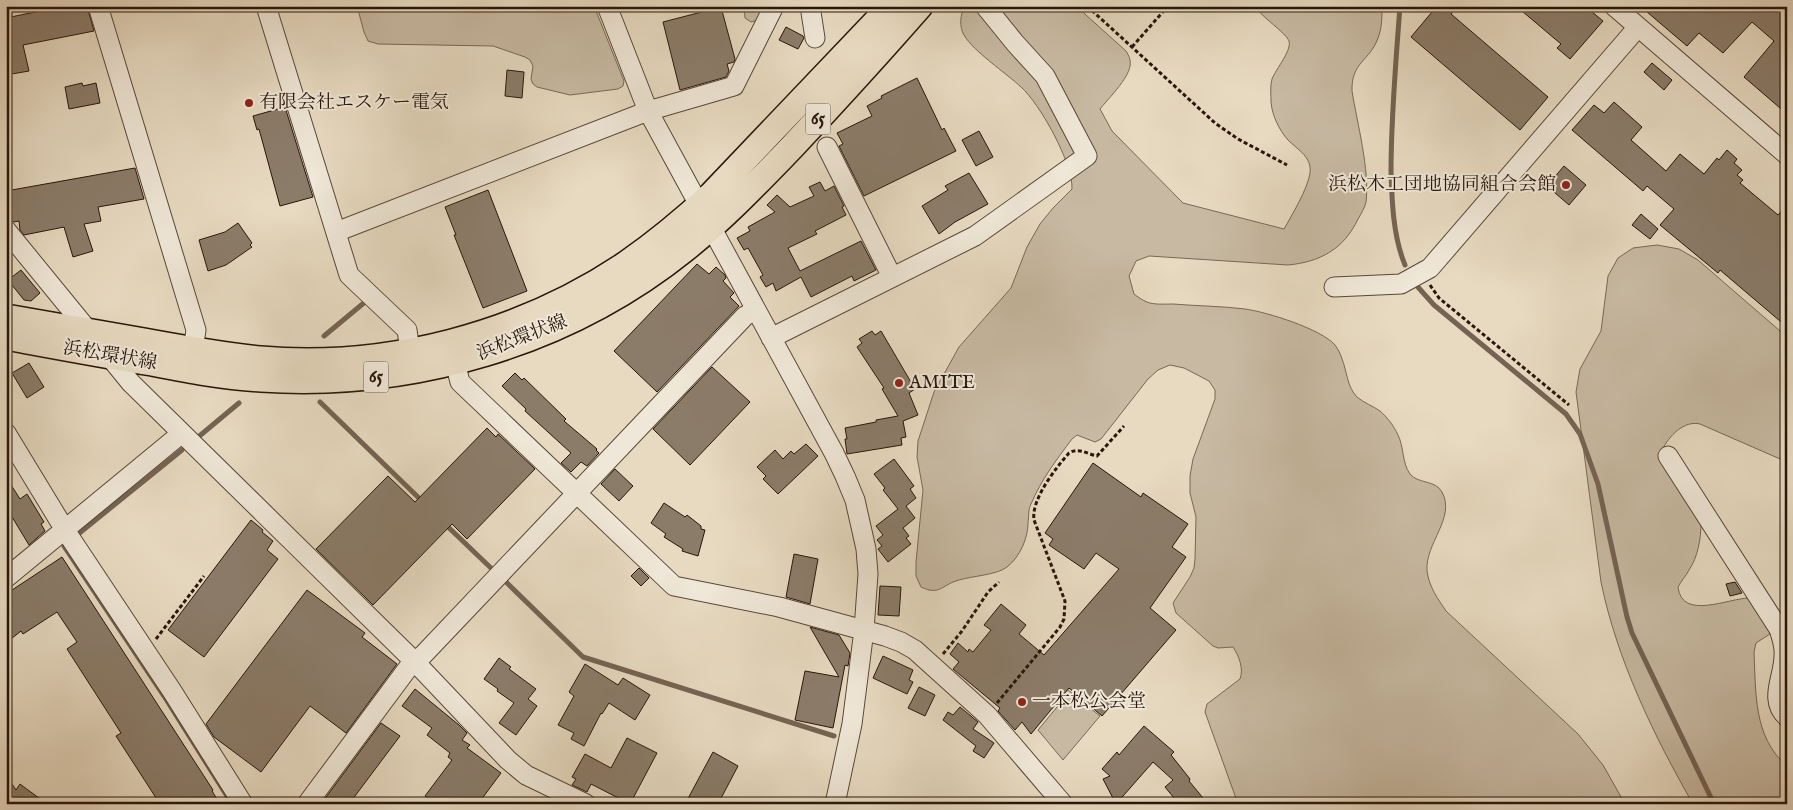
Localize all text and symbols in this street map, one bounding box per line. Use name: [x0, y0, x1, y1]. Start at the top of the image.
place label: 有限会社エスケー電気: [259, 91, 449, 115]
marker: 有限会社エスケー電気: [243, 97, 255, 109]
road number: 65: [806, 104, 830, 134]
place label: 浜松木工団地協同組合会館: [1328, 173, 1556, 197]
marker: 浜松木工団地協同組合会館: [1560, 179, 1572, 191]
street label: 浜松環状線: [473, 310, 571, 366]
street label: 浜松環状線: [61, 336, 159, 376]
road number: 65: [364, 362, 388, 392]
place label: AMITE: [908, 371, 975, 395]
marker: AMITE: [893, 377, 905, 389]
place label: 一本松公会堂: [1032, 690, 1146, 714]
marker: 一本松公会堂: [1016, 696, 1028, 708]

